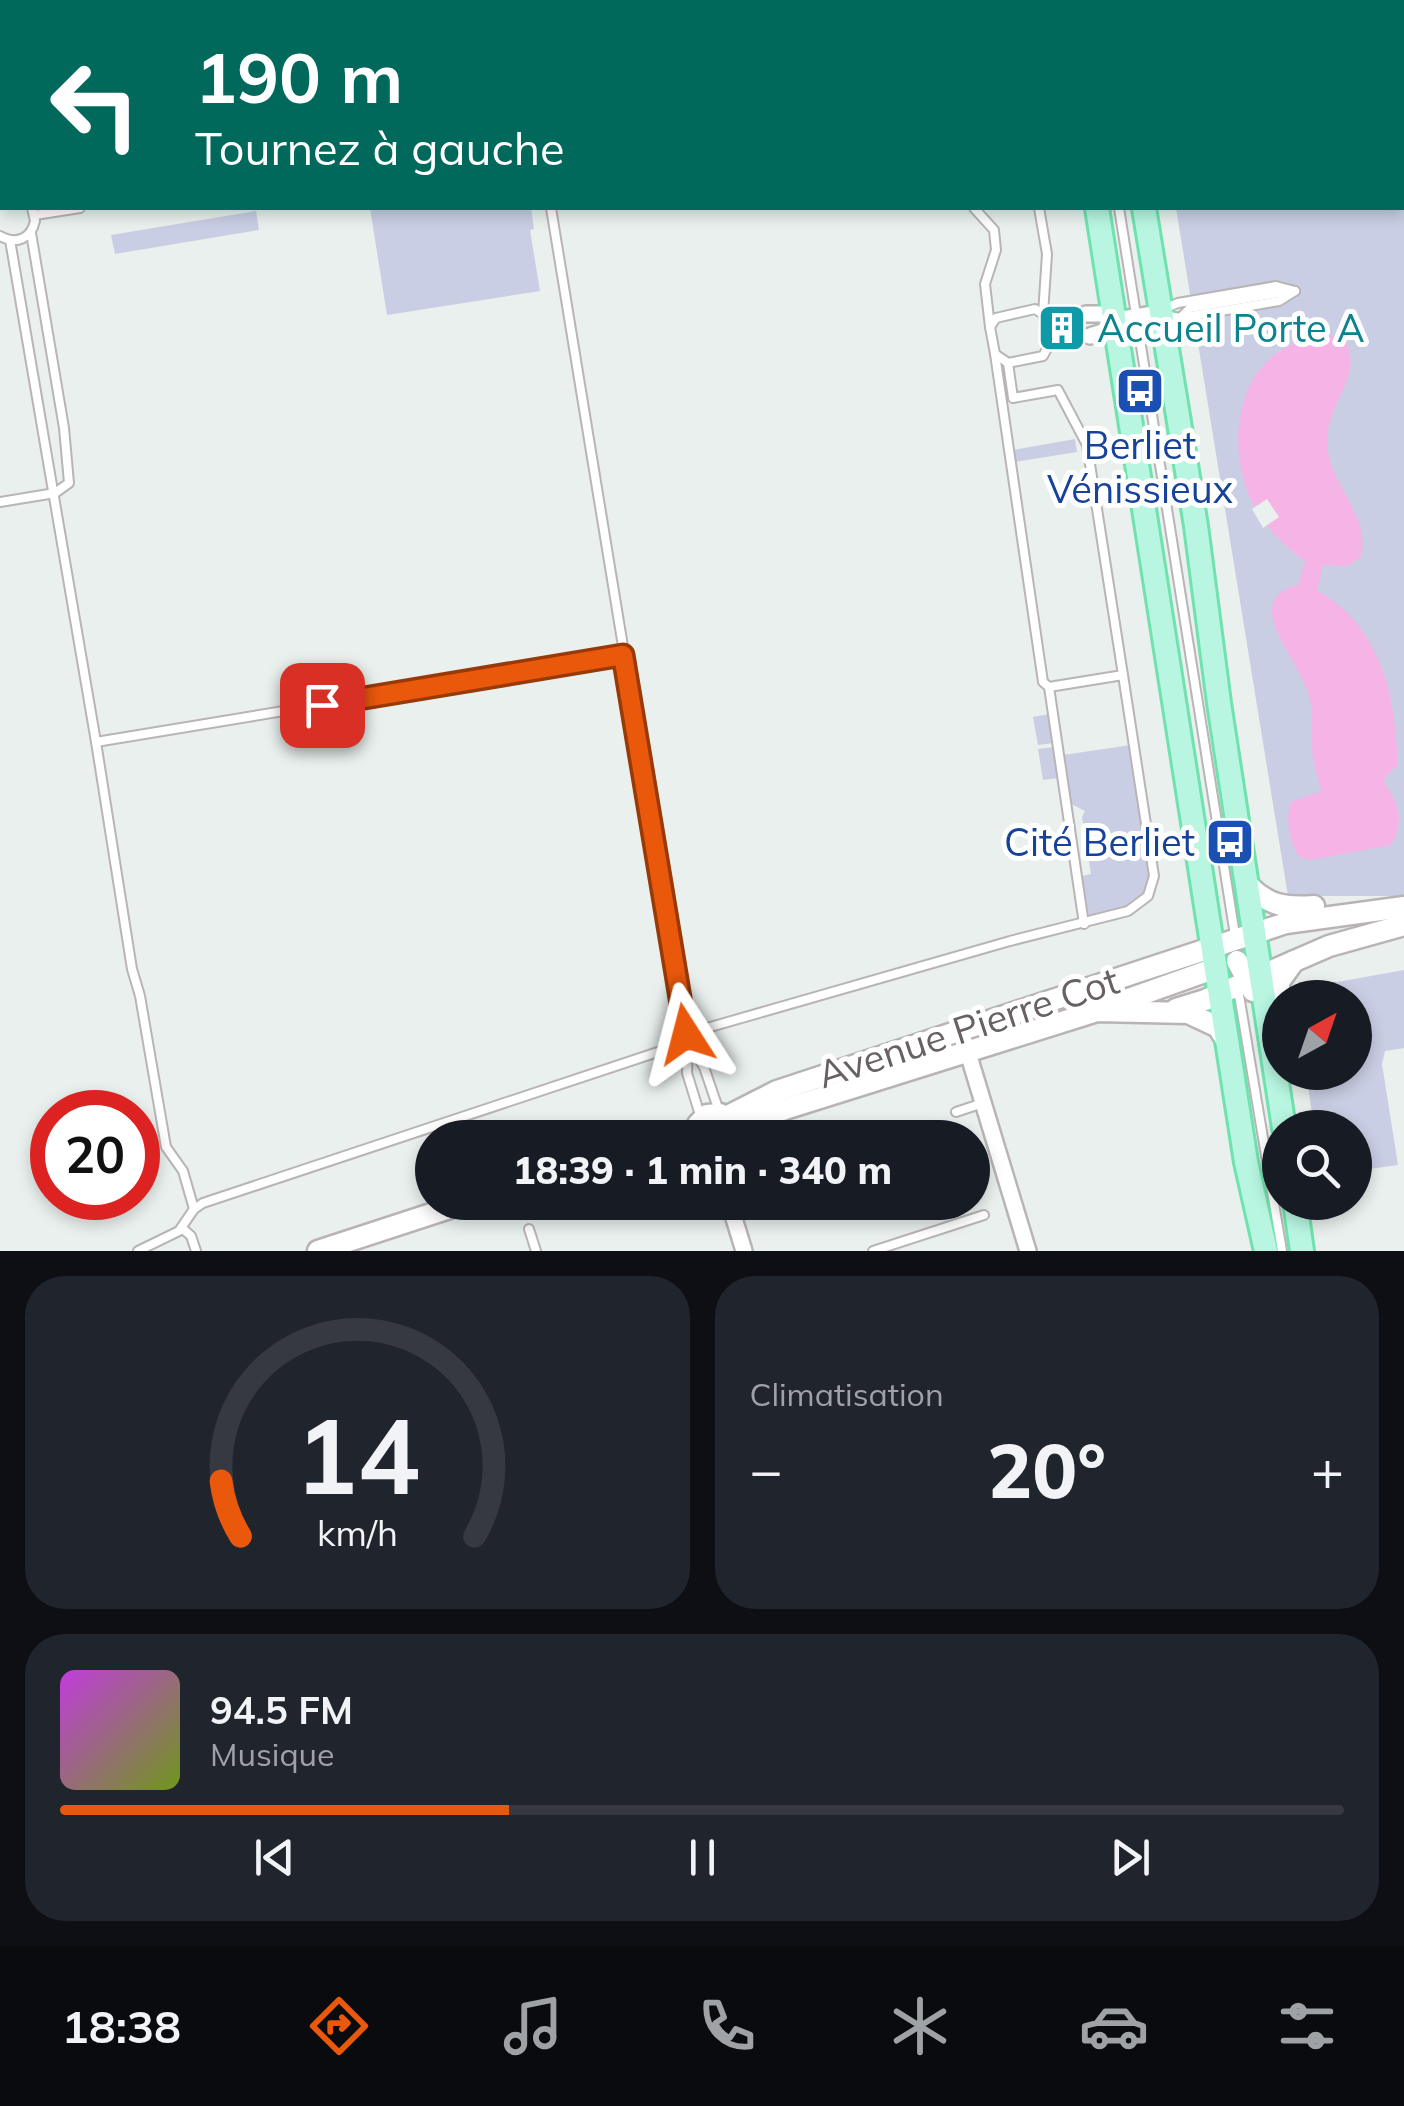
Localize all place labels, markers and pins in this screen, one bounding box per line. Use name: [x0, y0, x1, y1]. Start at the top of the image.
building icon: Accueil Porte A: [1036, 302, 1088, 354]
place label: Accueil Porte A: [1097, 304, 1365, 352]
bus stop icon: Berliet Vénissieux: [1114, 365, 1166, 417]
place label: Berliet Vénissieux: [1047, 421, 1233, 513]
pin: [280, 663, 365, 748]
bus stop icon: Cité Berliet: [1204, 816, 1256, 868]
place label: Cité Berliet: [1004, 818, 1195, 866]

